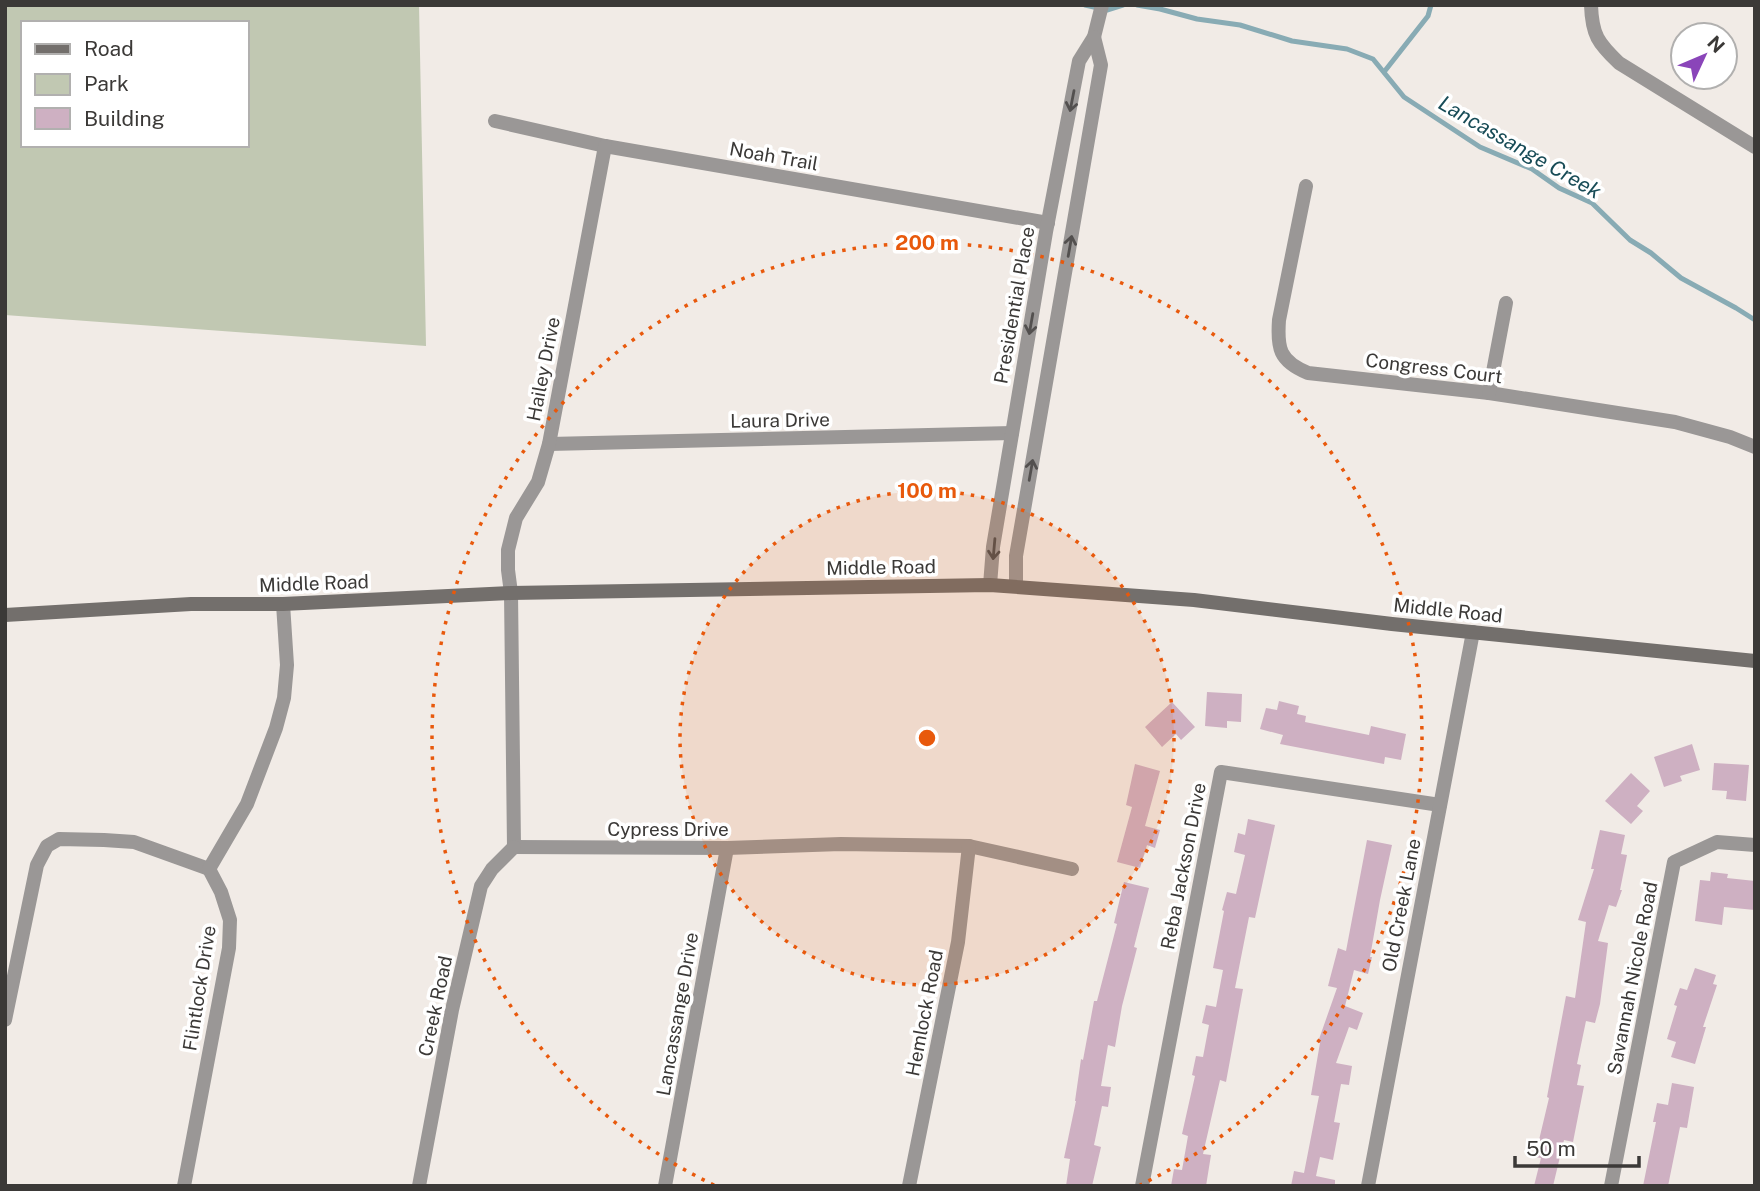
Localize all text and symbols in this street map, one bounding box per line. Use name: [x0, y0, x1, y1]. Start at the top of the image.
legend: [21, 21, 248, 147]
north arrow: [1669, 21, 1739, 91]
text: N: [1703, 31, 1729, 57]
text: Road: [84, 36, 134, 61]
text: Park: [84, 71, 129, 96]
one-way arrow: [1064, 89, 1078, 112]
water label: Lancassange Creek: [1434, 90, 1606, 204]
text: Building: [84, 106, 165, 131]
street label: Noah Trail: [728, 137, 820, 175]
street label: Presidential Place: [989, 225, 1039, 385]
text: 200 m: [895, 230, 959, 255]
one-way arrow: [1064, 235, 1077, 258]
one-way arrow: [1024, 313, 1037, 335]
street label: Hailey Drive: [522, 315, 564, 423]
street label: Congress Court: [1364, 349, 1504, 387]
street label: Laura Drive: [730, 408, 830, 432]
one-way arrow: [1025, 459, 1038, 482]
text: 100 m: [897, 478, 957, 503]
one-way arrow: [987, 537, 1000, 560]
street label: Middle Road: [826, 555, 936, 579]
street label: Middle Road: [259, 570, 369, 596]
street label: Middle Road: [1392, 593, 1504, 627]
centre of rings: [915, 726, 939, 750]
street label: Reba Jackson Drive: [1156, 781, 1210, 951]
street label: Cypress Drive: [607, 818, 729, 840]
street label: Old Creek Lane: [1377, 837, 1425, 973]
street label: Savannah Nicole Road: [1602, 880, 1662, 1076]
street label: Flintlock Drive: [178, 924, 220, 1052]
street label: Lancassange Drive: [652, 931, 702, 1097]
street label: Hemlock Road: [901, 948, 947, 1078]
street label: Creek Road: [414, 954, 456, 1058]
scale bar: [1515, 1124, 1639, 1168]
text: 50 m: [1526, 1136, 1576, 1161]

